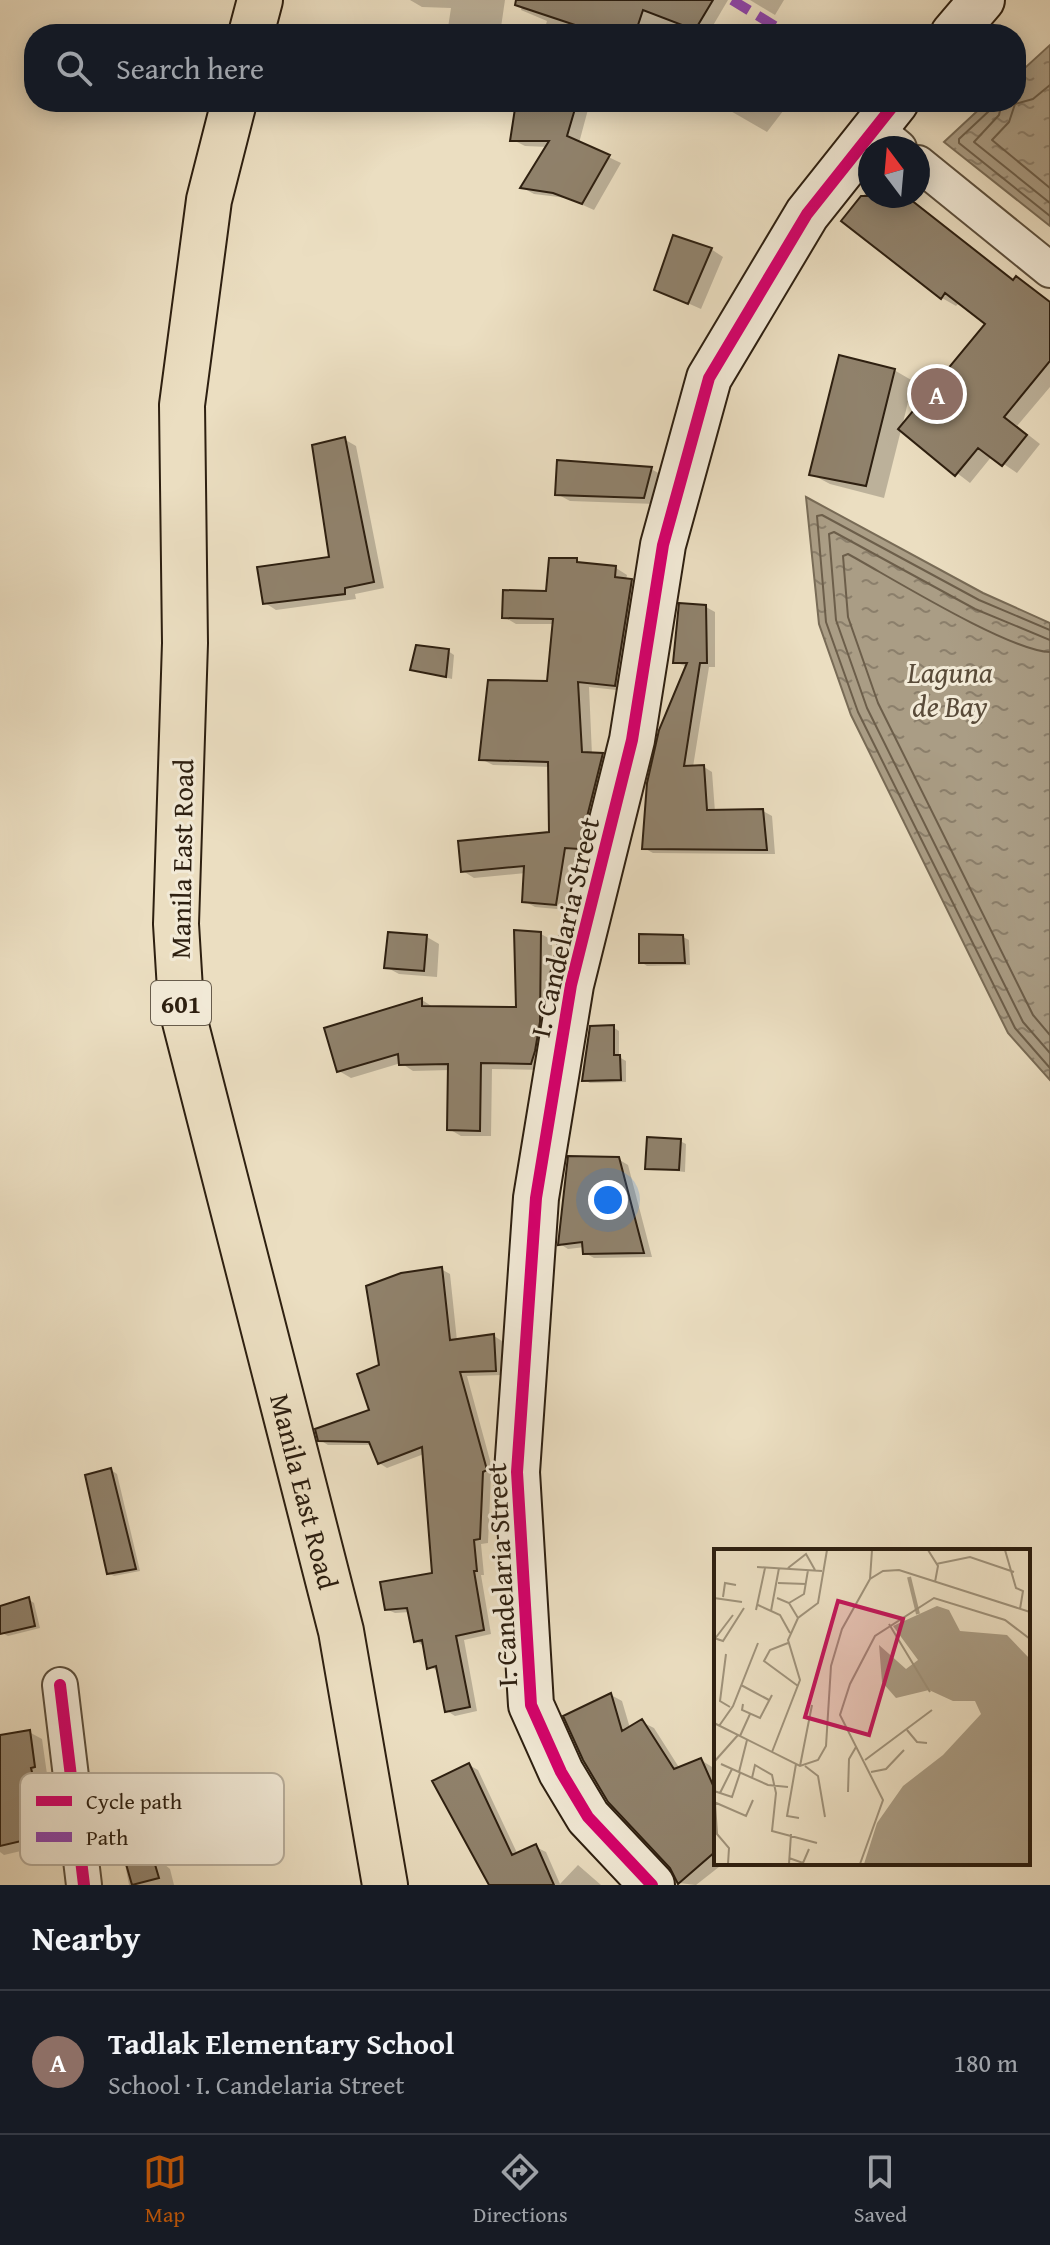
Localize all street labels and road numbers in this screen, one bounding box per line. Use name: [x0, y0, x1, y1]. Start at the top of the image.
street label: Manila East Road: [159, 759, 203, 959]
street label: I. Candelaria Street: [519, 813, 609, 1041]
road number: 601: [151, 981, 211, 1025]
street label: Manila East Road: [260, 1389, 350, 1593]
street label: I. Candelaria Street: [475, 1462, 527, 1688]

